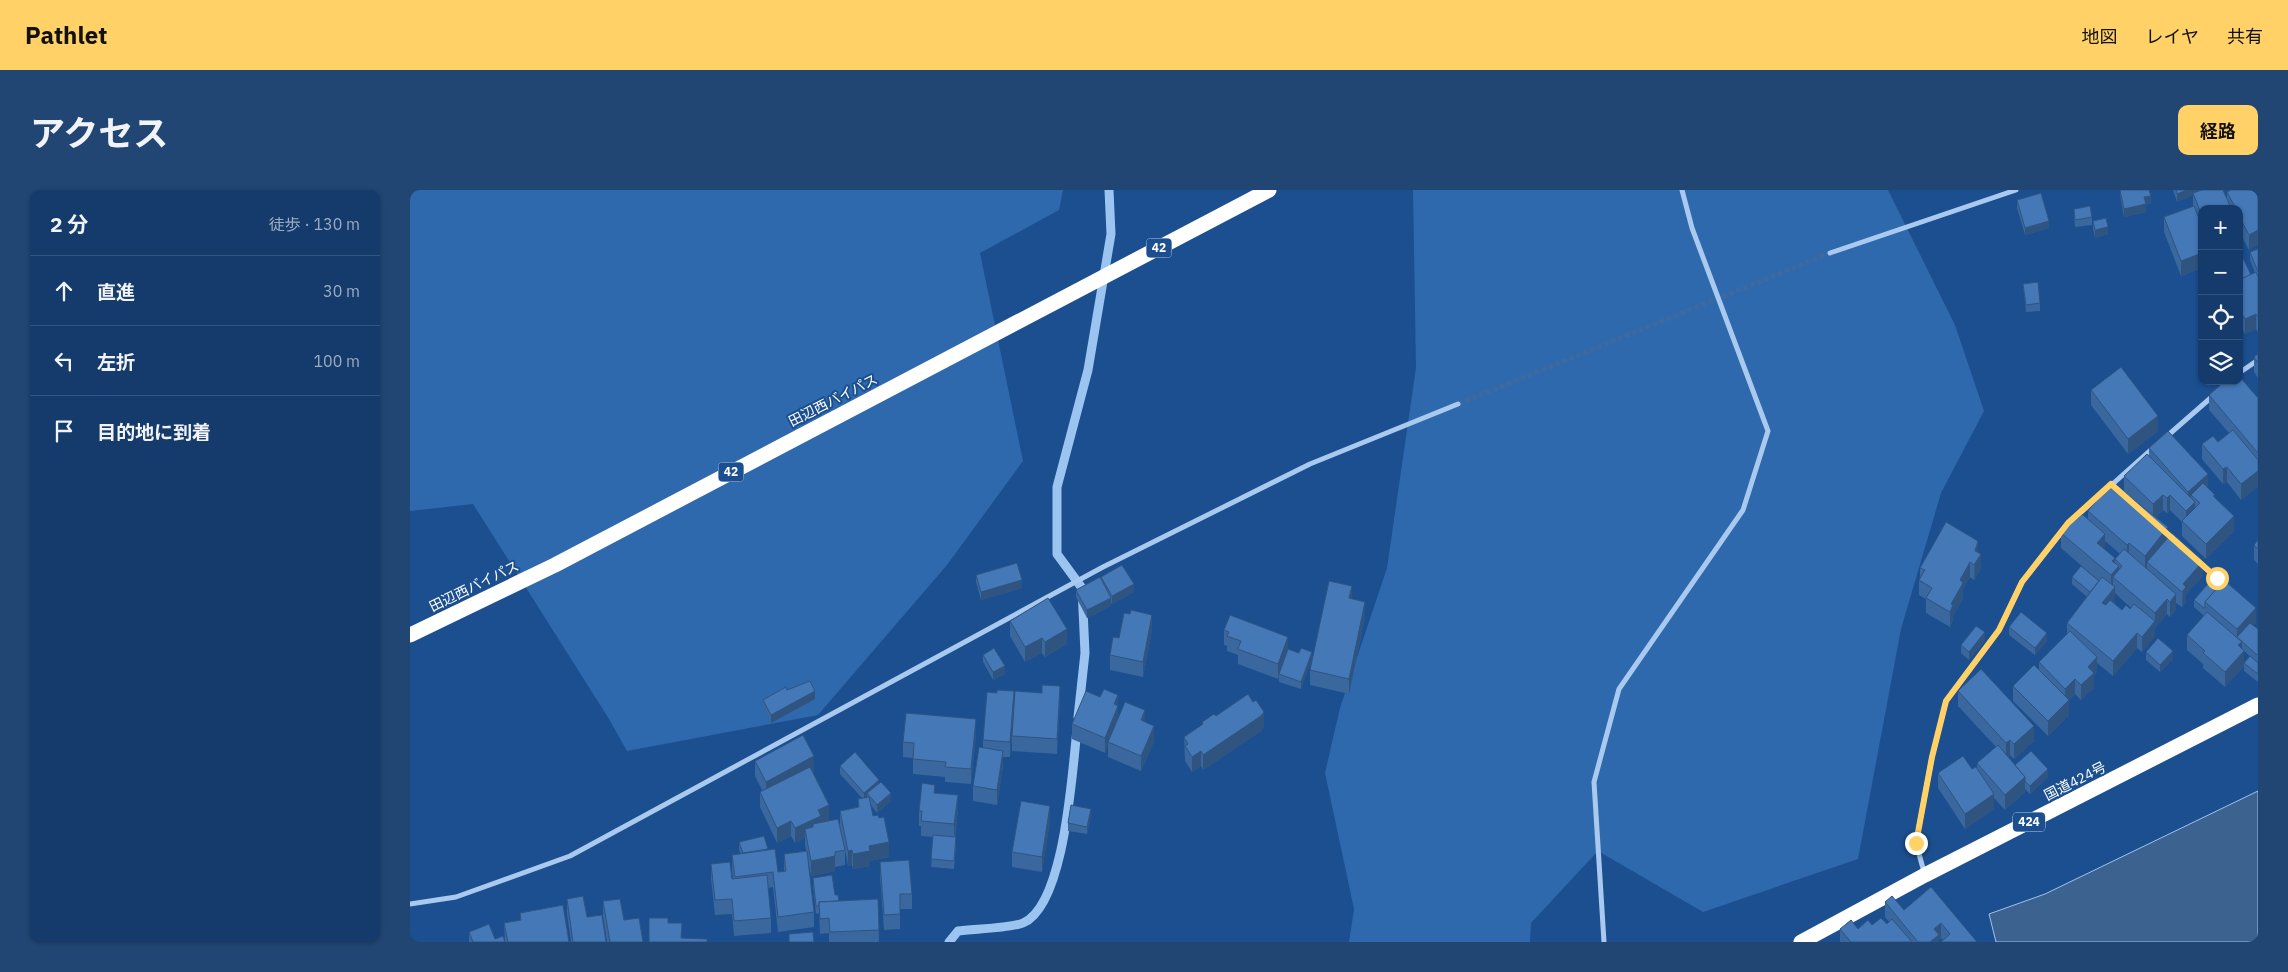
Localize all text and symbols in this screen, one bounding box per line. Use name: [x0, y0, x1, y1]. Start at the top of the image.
text: Pathlet: [25, 19, 107, 51]
text: 地図: [2082, 25, 2118, 48]
text: レイヤ: [2146, 25, 2199, 48]
text: 共有: [2227, 25, 2263, 48]
button: 経路: [2178, 105, 2258, 155]
text: アクセス: [30, 110, 168, 156]
map controls: [2198, 205, 2243, 385]
button: +: [2198, 205, 2243, 250]
text: 2 分: [50, 210, 89, 238]
text: 徒歩 · 130 m: [269, 214, 360, 234]
road number: 42: [1146, 238, 1172, 258]
button: −: [2198, 250, 2243, 295]
icon: ahead: [50, 277, 78, 305]
text: 直進: [97, 280, 135, 304]
text: 30 m: [323, 281, 360, 301]
button: locate: [2198, 295, 2243, 340]
button: layers: [2198, 340, 2243, 385]
icon: left: [50, 347, 78, 375]
text: 左折: [97, 350, 135, 374]
text: 100 m: [313, 351, 360, 371]
street label: 田辺西バイパス: [785, 370, 881, 430]
icon: arrive: [50, 417, 78, 445]
text: 目的地に到着: [97, 420, 211, 444]
road number: 42: [718, 462, 744, 482]
street label: 田辺西バイパス: [426, 556, 522, 616]
route start: [2206, 567, 2229, 590]
street label: 国道424号: [2041, 758, 2109, 804]
road number: 424: [2013, 812, 2045, 832]
route end: [1905, 832, 1928, 855]

